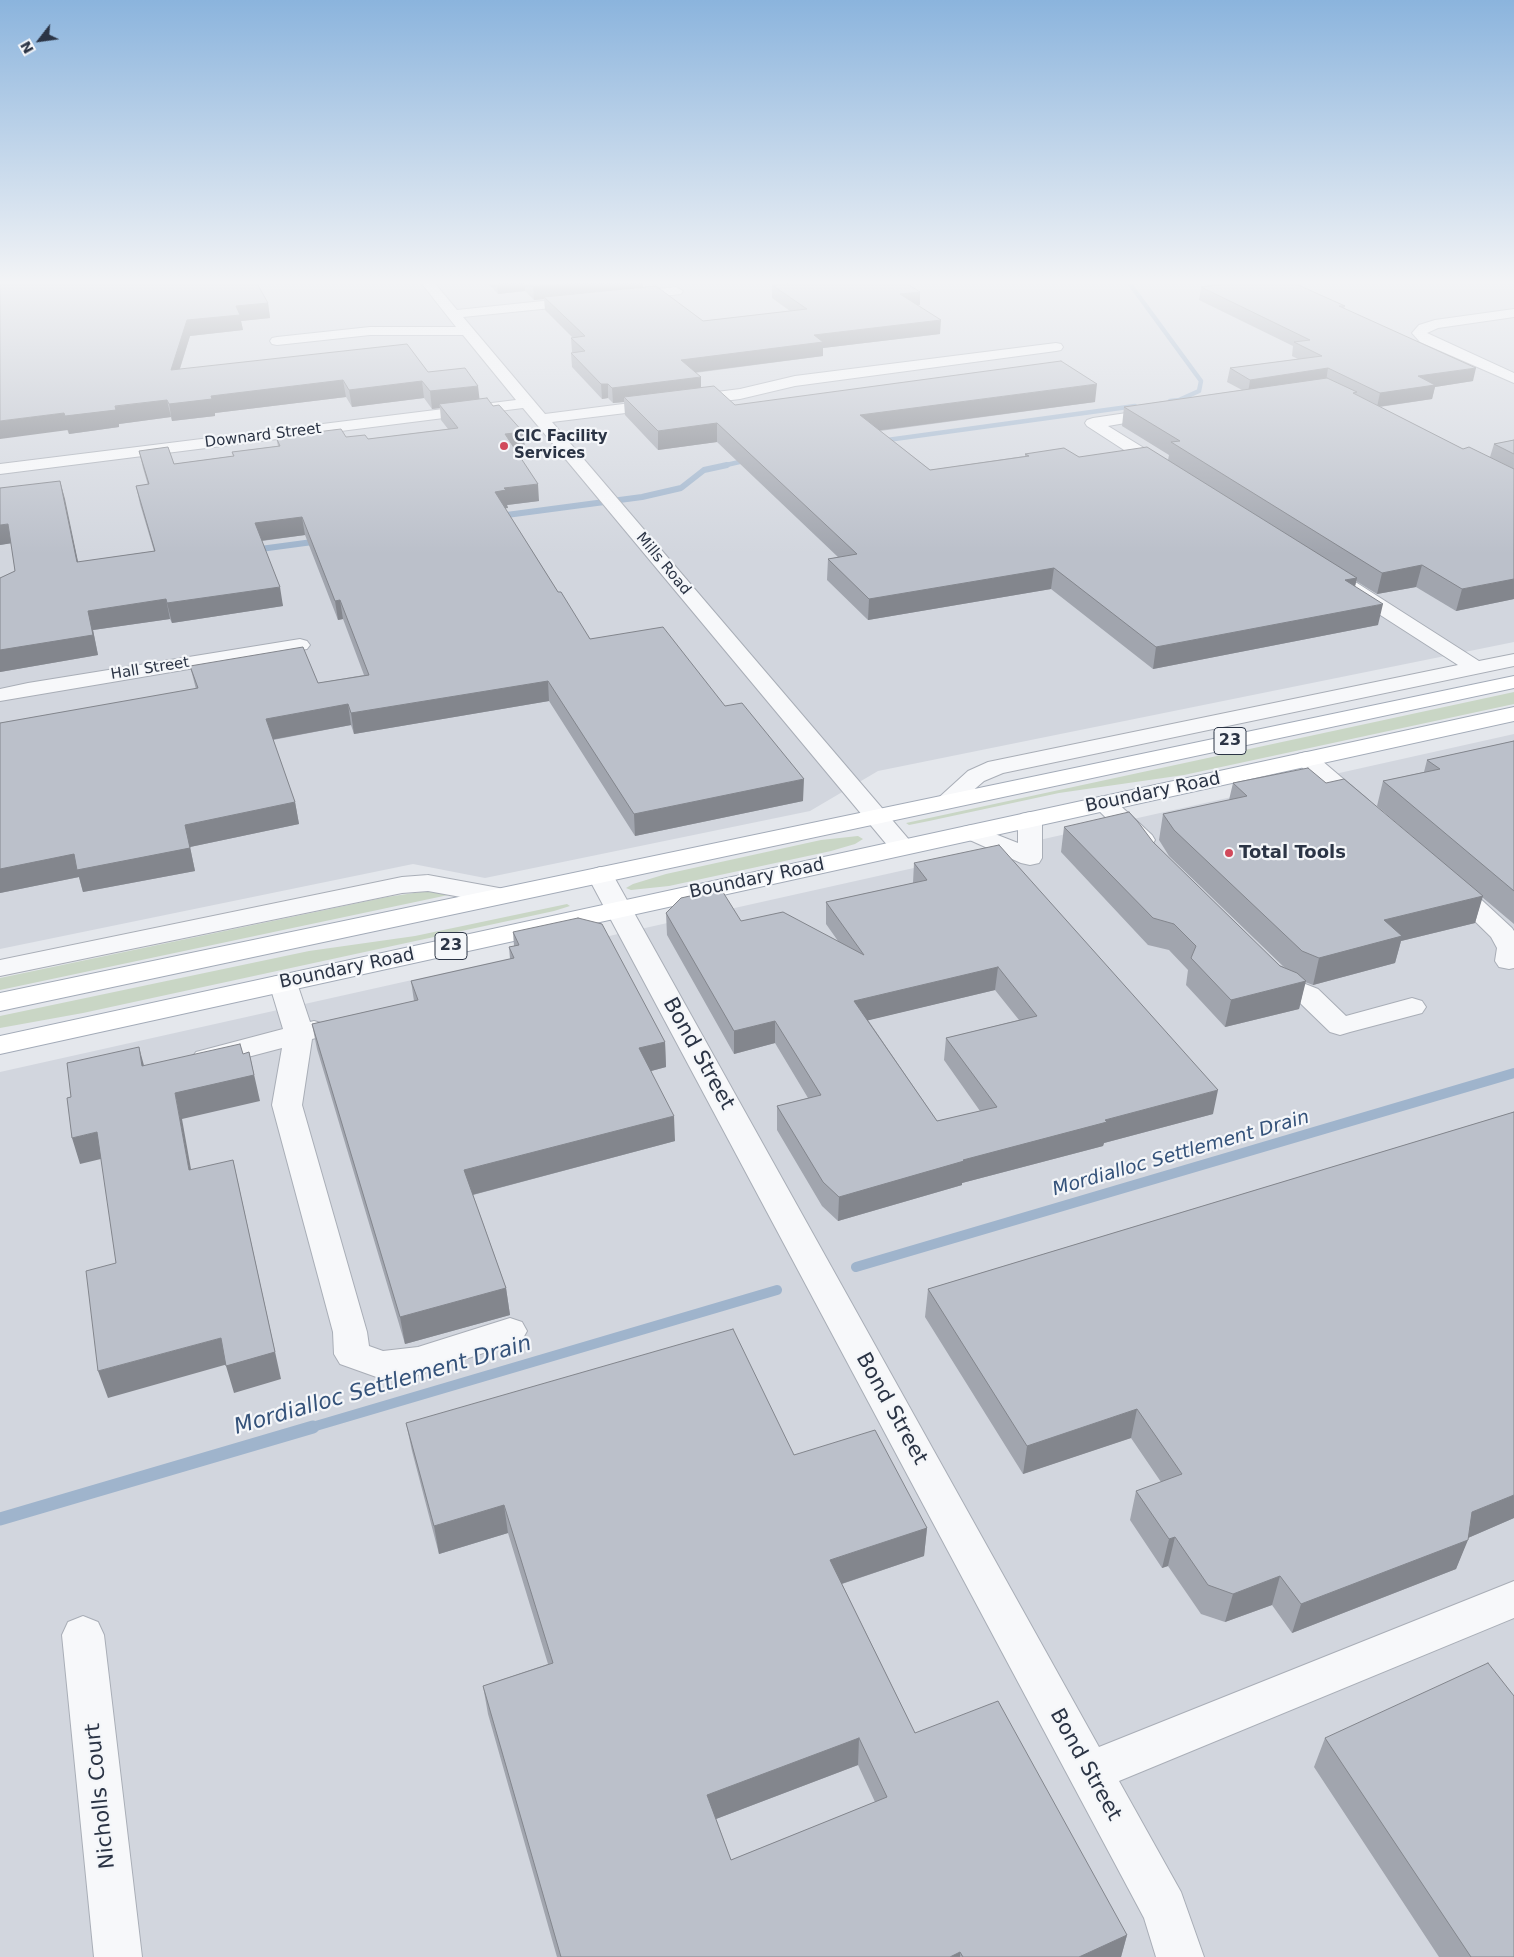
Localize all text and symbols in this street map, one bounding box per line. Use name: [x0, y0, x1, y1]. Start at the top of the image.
north arrow: [15, 15, 65, 65]
text: N: [17, 38, 37, 57]
street label: Downard Street: [204, 420, 322, 452]
place label: CIC Facility Services: [514, 428, 608, 463]
marker: CIC Facility Services: [498, 440, 510, 452]
street label: Mills Road: [632, 529, 694, 599]
street label: Hall Street: [110, 654, 190, 684]
road number: 23: [1214, 728, 1246, 754]
street label: Boundary Road: [1083, 768, 1223, 818]
place label: Total Tools: [1239, 842, 1346, 864]
marker: Total Tools: [1223, 847, 1235, 859]
street label: Boundary Road: [687, 854, 827, 904]
road number: 23: [435, 932, 467, 959]
street label: Boundary Road: [277, 944, 417, 994]
street label: Bond Street: [657, 993, 739, 1115]
water label: Mordialloc Settlement Drain: [1050, 1106, 1312, 1202]
water label: Mordialloc Settlement Drain: [231, 1331, 535, 1441]
street label: Bond Street: [850, 1348, 932, 1470]
street label: Bond Street: [1044, 1704, 1126, 1826]
street label: Nicholls Court: [81, 1722, 121, 1870]

